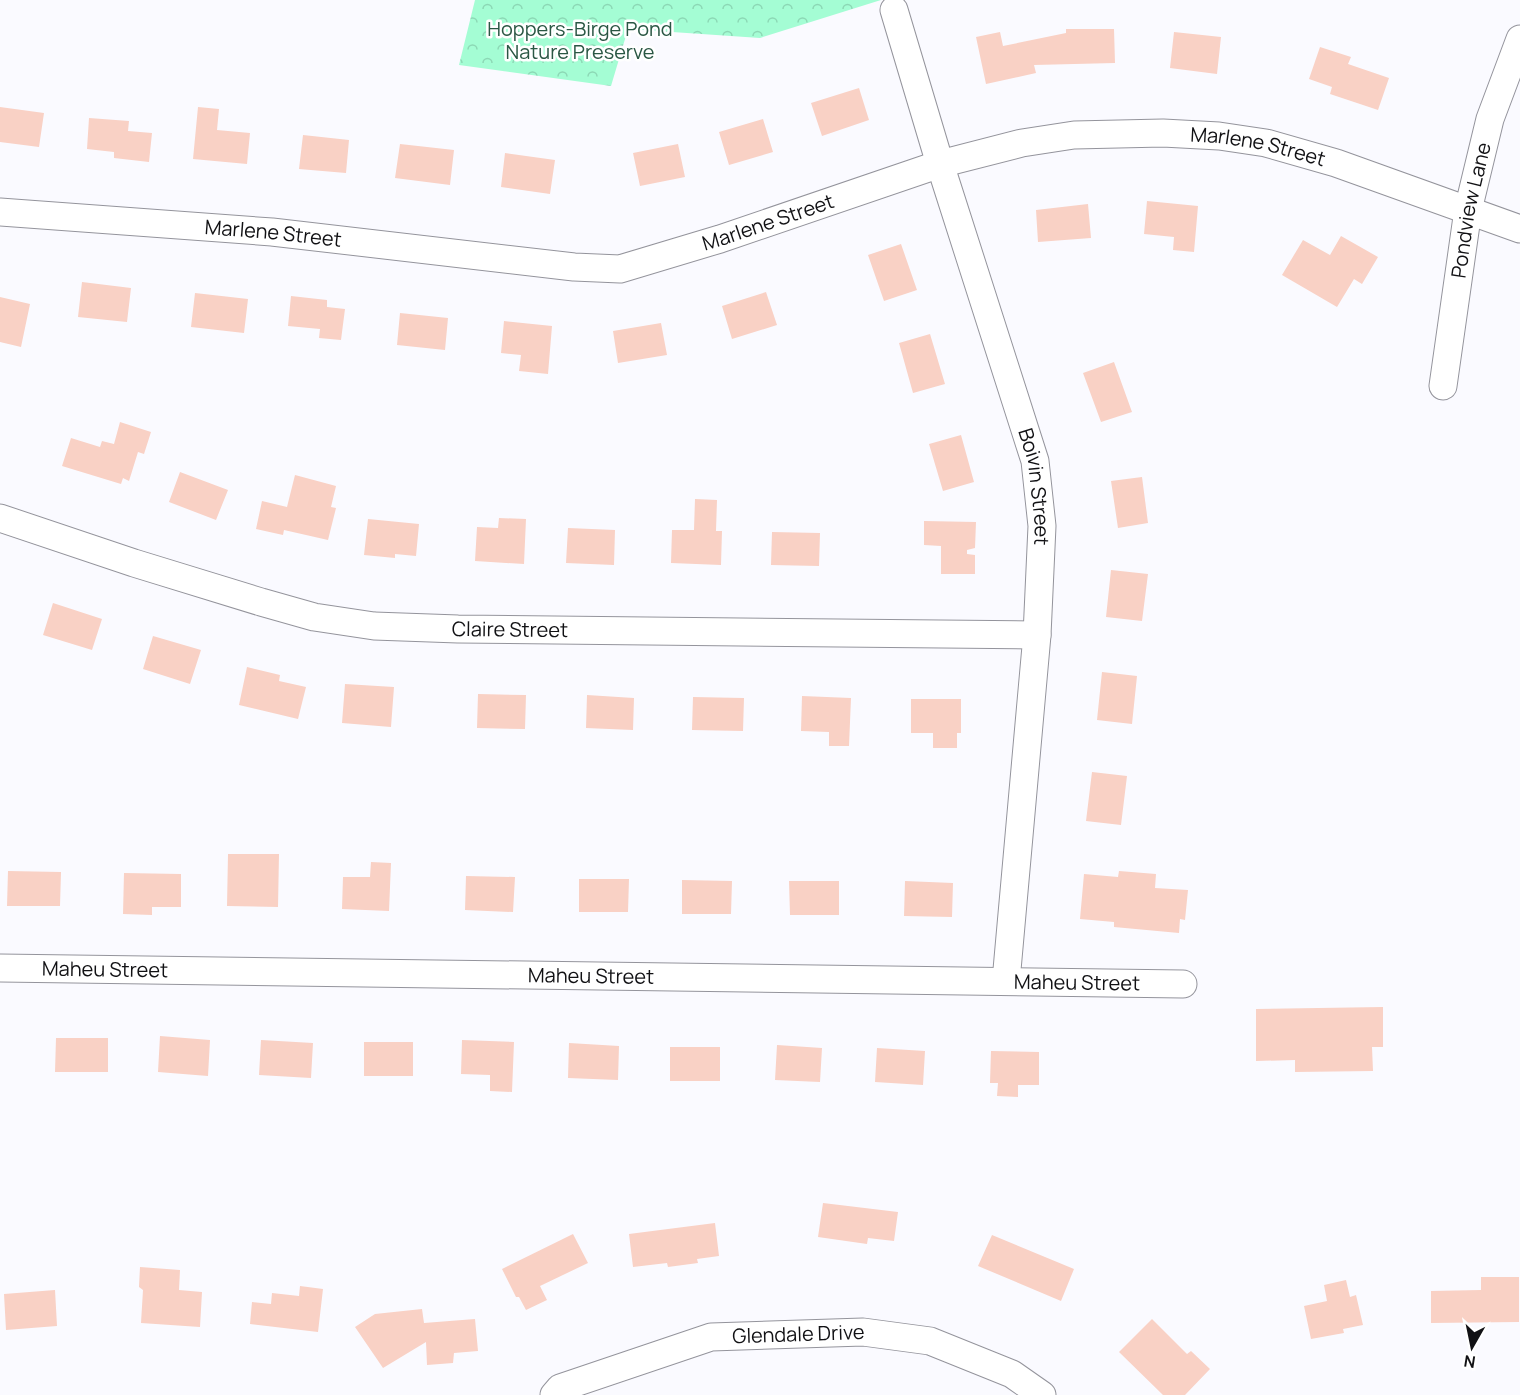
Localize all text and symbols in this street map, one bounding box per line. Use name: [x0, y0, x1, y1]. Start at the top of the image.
park label: Hoppers-Birge Pond Nature Preserve: [487, 15, 673, 65]
street label: Marlene Street: [1190, 120, 1329, 172]
street label: Pondview Lane: [1444, 139, 1497, 280]
street label: Marlene Street: [699, 187, 837, 257]
street label: Marlene Street: [204, 213, 343, 253]
street label: Boivin Street: [1012, 425, 1056, 546]
street label: Claire Street: [452, 615, 568, 643]
street label: Maheu Street: [42, 955, 168, 983]
street label: Maheu Street: [528, 961, 654, 990]
street label: Maheu Street: [1014, 968, 1140, 996]
north arrow: [1442, 1317, 1502, 1377]
street label: Glendale Drive: [732, 1318, 865, 1349]
text: N: [1462, 1350, 1477, 1374]

